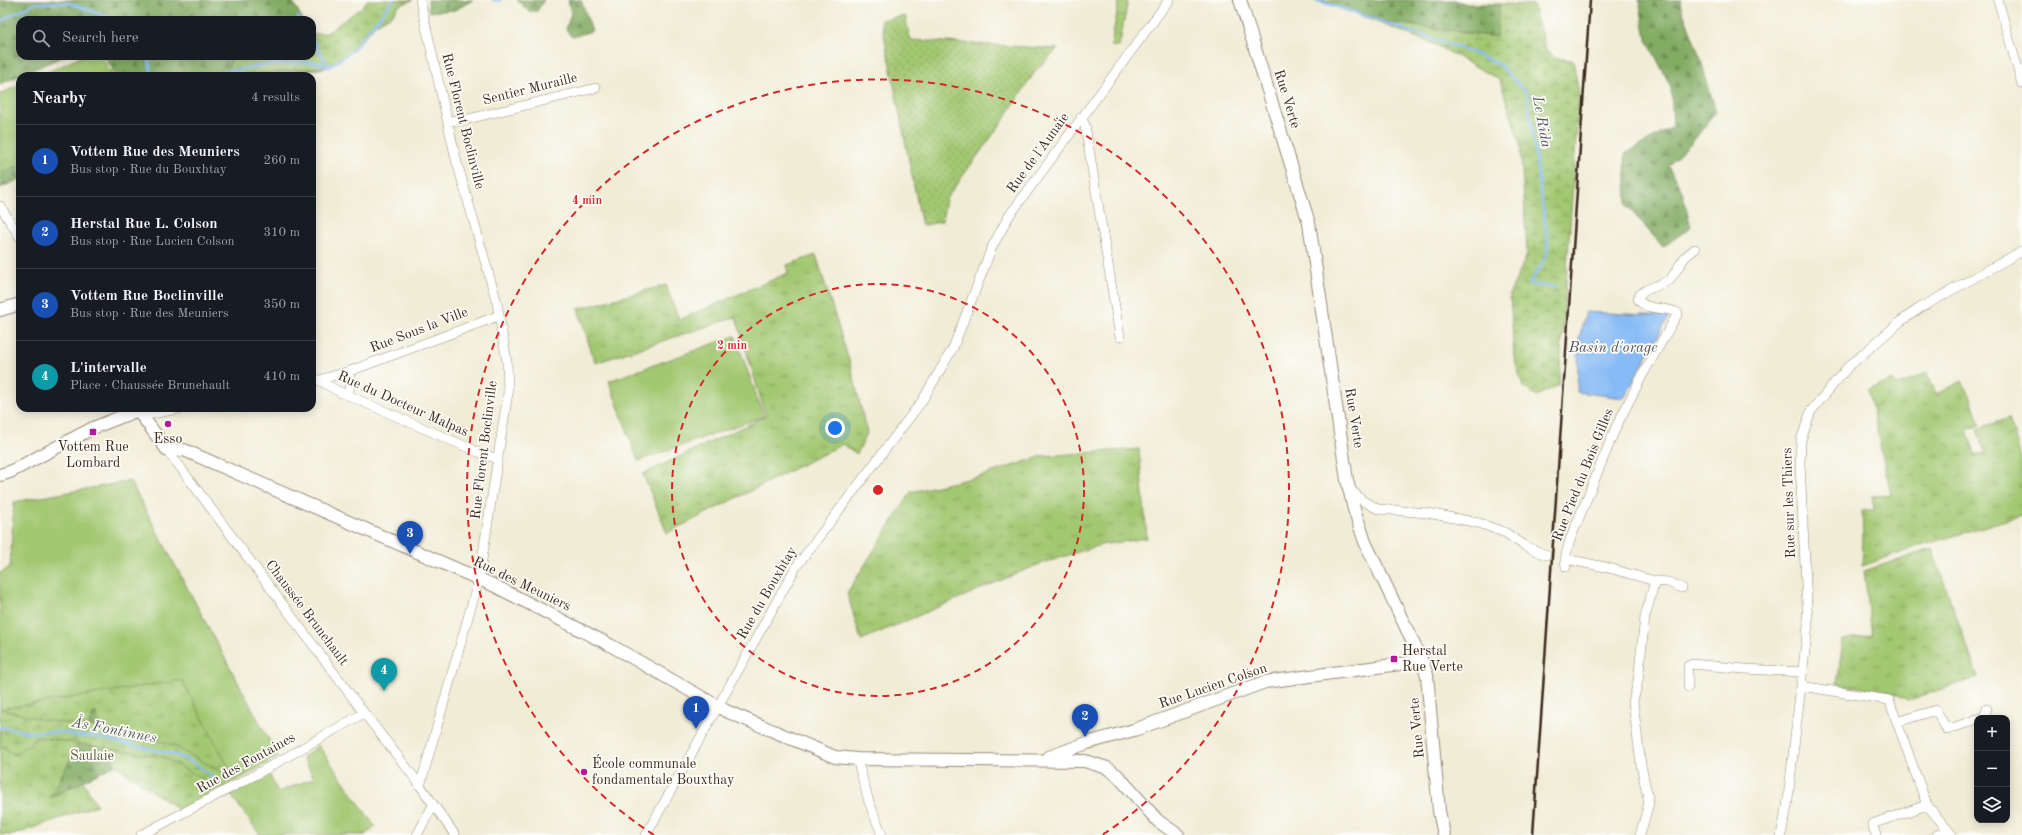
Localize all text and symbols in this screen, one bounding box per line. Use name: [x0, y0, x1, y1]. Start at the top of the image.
search box: [16, 16, 316, 60]
icon: search: [30, 27, 52, 49]
text: Search here: [62, 31, 139, 46]
street label: Rue Florent Boclinville: [439, 52, 487, 190]
street label: Rue Verte: [1271, 68, 1303, 130]
street label: Sentier Muraille: [481, 70, 579, 108]
text: Nearby: [32, 90, 87, 107]
text: 4 results: [251, 91, 300, 104]
water label: Le Rida: [1529, 94, 1553, 149]
street label: Rue de l'Aunaie: [1004, 110, 1072, 196]
text: Vottem Rue des Meuniers: [70, 145, 240, 160]
text: 1: [41, 154, 49, 167]
text: 260 m: [263, 154, 300, 167]
text: Bus stop · Rue du Bouxhtay: [70, 163, 227, 176]
text: 4 min: [572, 195, 602, 207]
text: Herstal Rue L. Colson: [70, 217, 218, 232]
text: 2: [41, 226, 49, 239]
text: 310 m: [263, 226, 300, 239]
text: Bus stop · Rue Lucien Colson: [70, 235, 235, 248]
text: Vottem Rue Boclinville: [70, 289, 224, 304]
text: 3: [41, 298, 49, 311]
text: 350 m: [263, 298, 300, 311]
street label: Rue Sous la Ville: [368, 305, 470, 355]
text: Bus stop · Rue des Meuniers: [70, 307, 229, 320]
text: 2 min: [717, 340, 747, 352]
water label: Basin d'orage: [1568, 341, 1657, 356]
text: L'intervalle: [70, 361, 147, 376]
street label: Rue du Docteur Malpas: [335, 369, 471, 439]
text: 4: [41, 370, 49, 383]
text: 410 m: [263, 370, 300, 383]
text: Place · Chaussée Brunehault: [70, 379, 230, 392]
street label: Rue Florent Boclinville: [469, 380, 499, 520]
street label: Rue Verte: [1342, 387, 1366, 449]
street label: Rue Pied du Bois Gilles: [1550, 407, 1616, 543]
your location: [825, 418, 845, 438]
marker: Esso: [163, 419, 173, 429]
marker: Vottem Rue Lombard: [88, 427, 98, 437]
place label: Esso: [154, 432, 182, 446]
place label: Vottem Rue Lombard: [57, 440, 129, 470]
street label: Rue sur les Thiers: [1780, 447, 1798, 559]
centre of rings: [871, 483, 885, 497]
pin: 3: [397, 521, 423, 554]
street label: Rue du Bouxhtay: [735, 544, 799, 642]
street label: Rue des Meuniers: [471, 554, 573, 614]
street label: Chaussée Brunehault: [263, 558, 351, 668]
place label: Herstal Rue Verte: [1402, 644, 1463, 674]
marker: Herstal Rue Verte: [1389, 654, 1399, 664]
pin: 4: [371, 658, 397, 691]
street label: Rue Lucien Colson: [1157, 661, 1269, 711]
pin: 1: [683, 696, 709, 729]
street label: Rue Verte: [1407, 697, 1427, 759]
pin: 2: [1072, 704, 1098, 737]
water label: Ås Fontinnes: [69, 711, 159, 747]
map controls: [1974, 715, 2010, 823]
button: +: [1974, 715, 2010, 751]
street label: Rue des Fontaines: [194, 730, 298, 796]
park label: Saulaie: [70, 749, 114, 763]
button: −: [1974, 751, 2010, 787]
place label: École communale fondamentale Bouxthay: [592, 754, 735, 787]
marker: École communale fondamentale Bouxthay: [579, 767, 589, 777]
button: layers: [1974, 787, 2010, 823]

